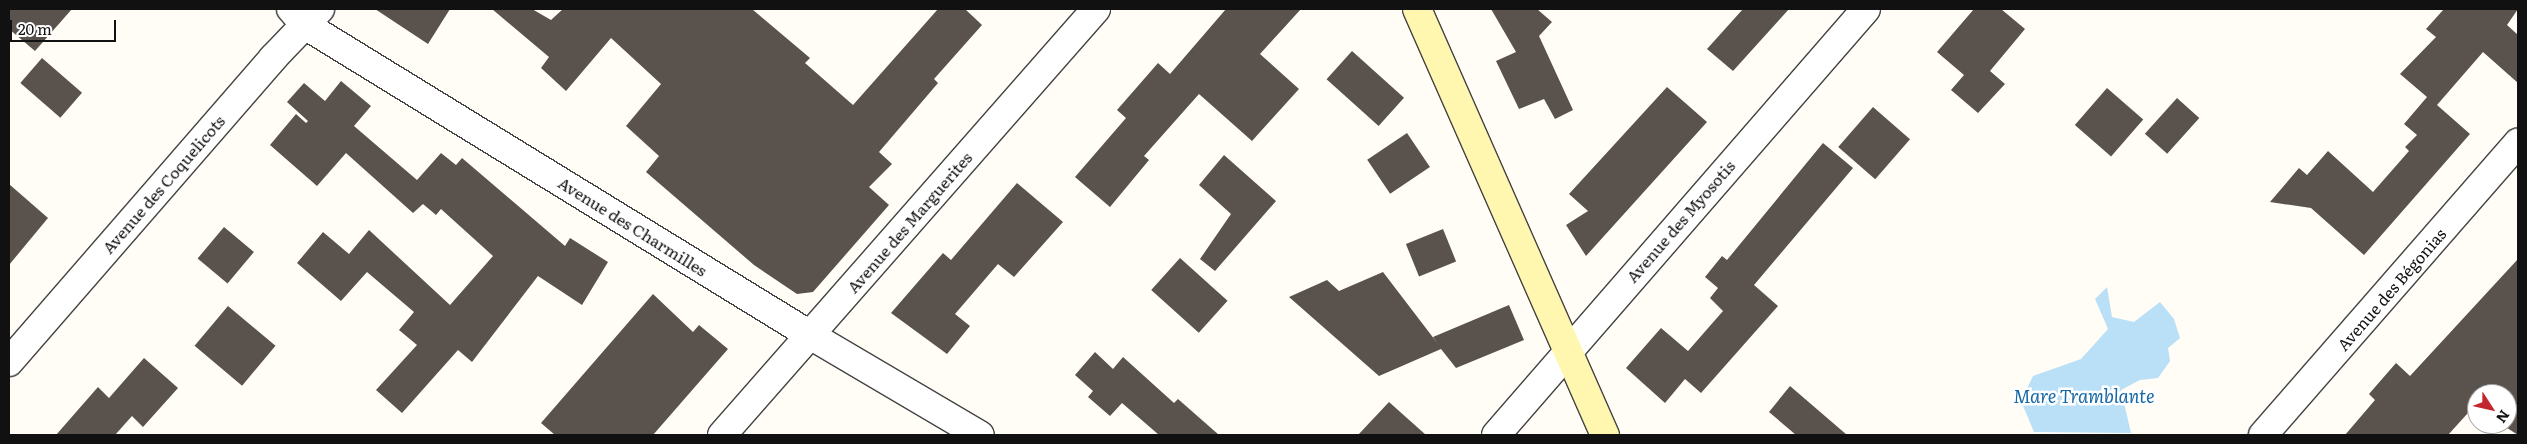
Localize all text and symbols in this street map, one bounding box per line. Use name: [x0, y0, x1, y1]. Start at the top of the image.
scale bar: [12, 10, 119, 42]
text: 20 m: [18, 17, 52, 40]
street label: Avenue des Coquelicots: [98, 111, 228, 257]
street label: Avenue des Marguerites: [843, 148, 975, 296]
street label: Avenue des Myosotis: [1622, 156, 1738, 286]
street label: Avenue des Charmilles: [555, 172, 711, 280]
street label: Avenue des Bégonias: [2333, 224, 2449, 354]
north arrow: [2467, 384, 2517, 434]
water label: Mare Tramblante: [2013, 385, 2155, 407]
text: N: [2492, 406, 2515, 428]

